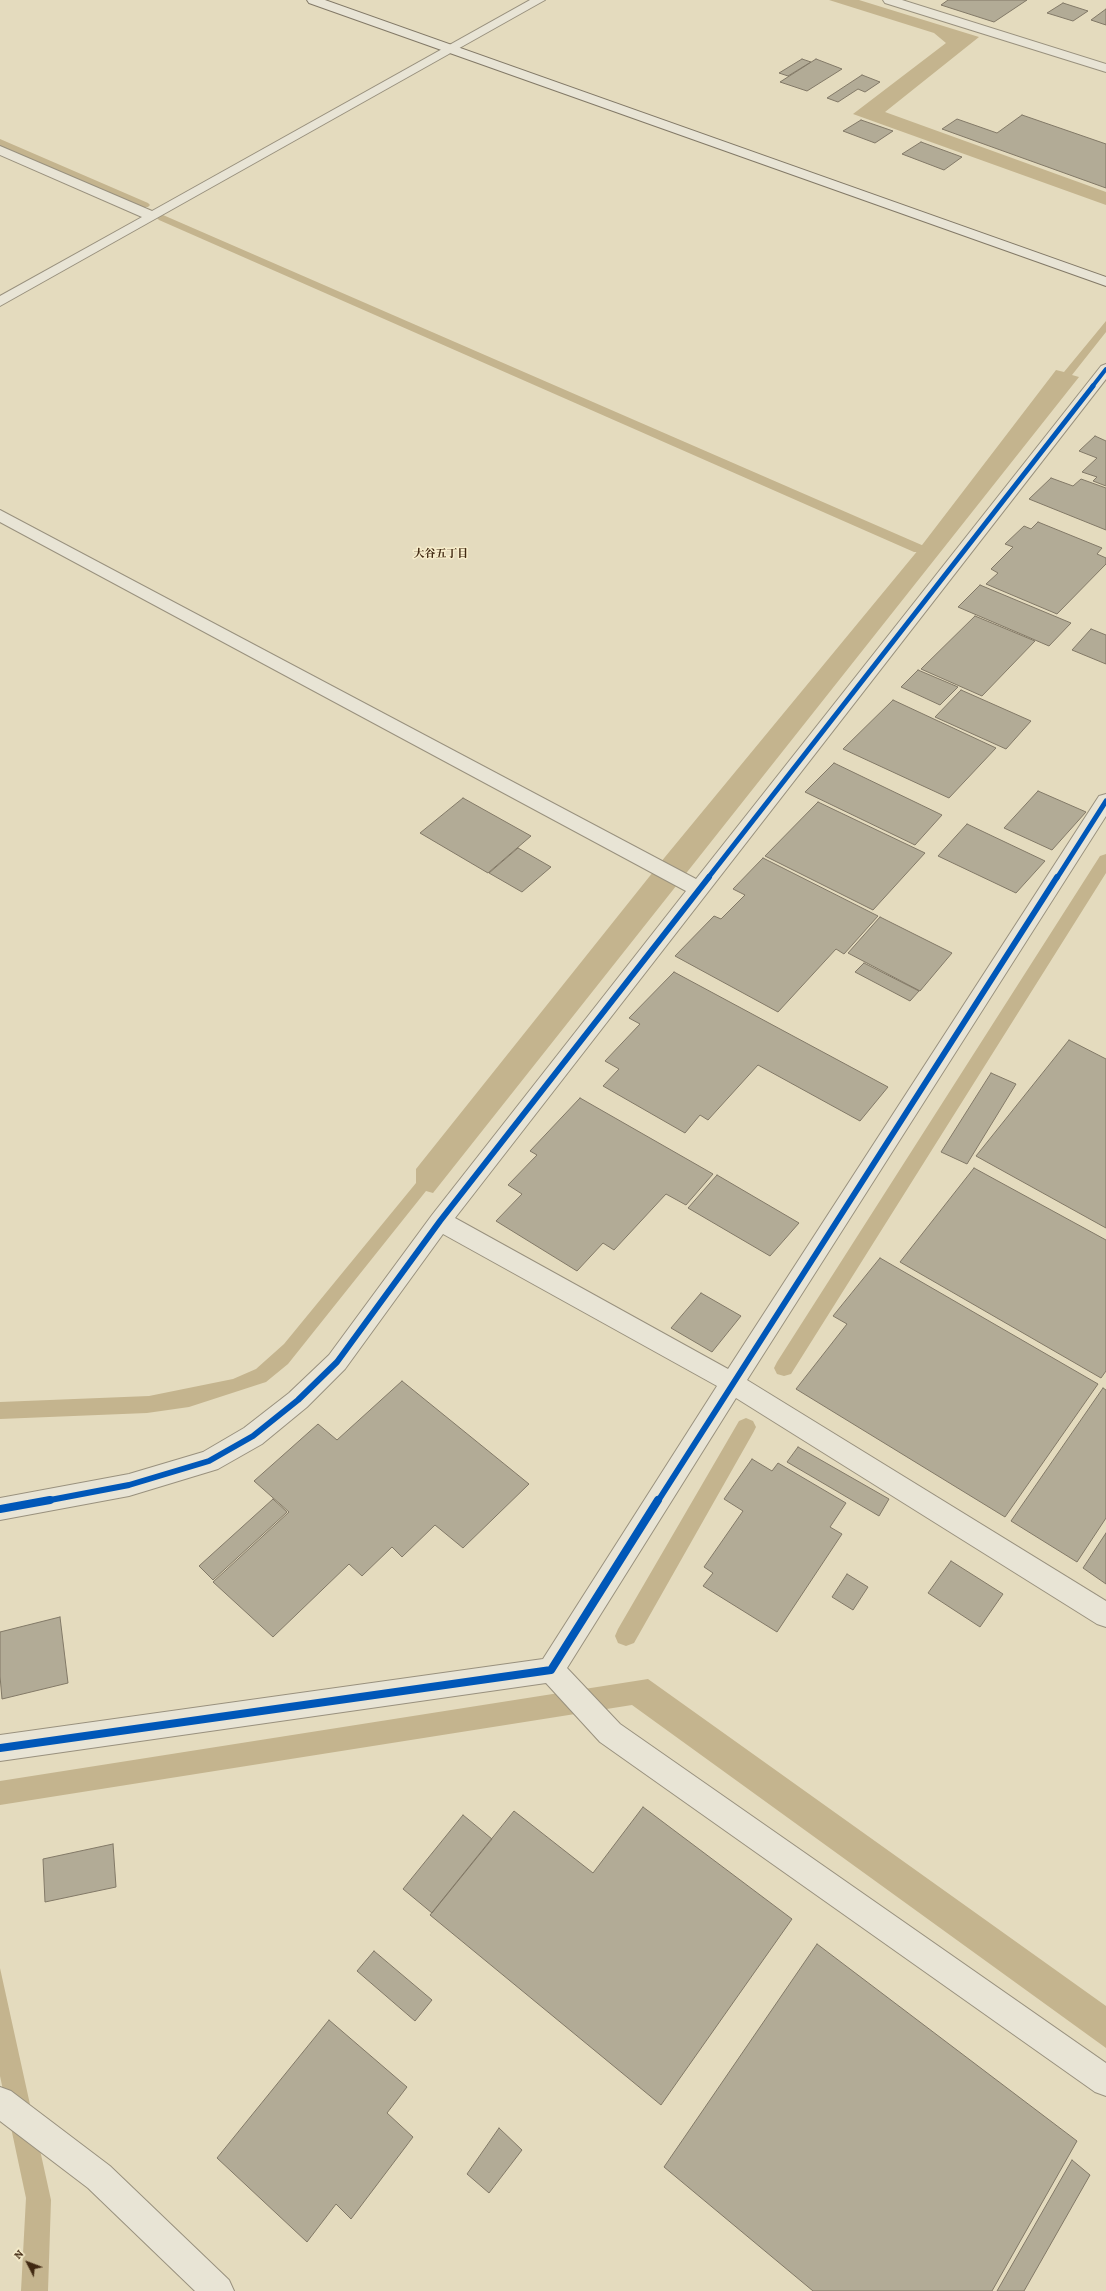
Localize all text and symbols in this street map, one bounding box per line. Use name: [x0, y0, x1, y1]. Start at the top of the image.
district label: 大谷五丁目: [414, 547, 468, 561]
north arrow: [8, 2243, 48, 2283]
text: N: [10, 2247, 27, 2263]

